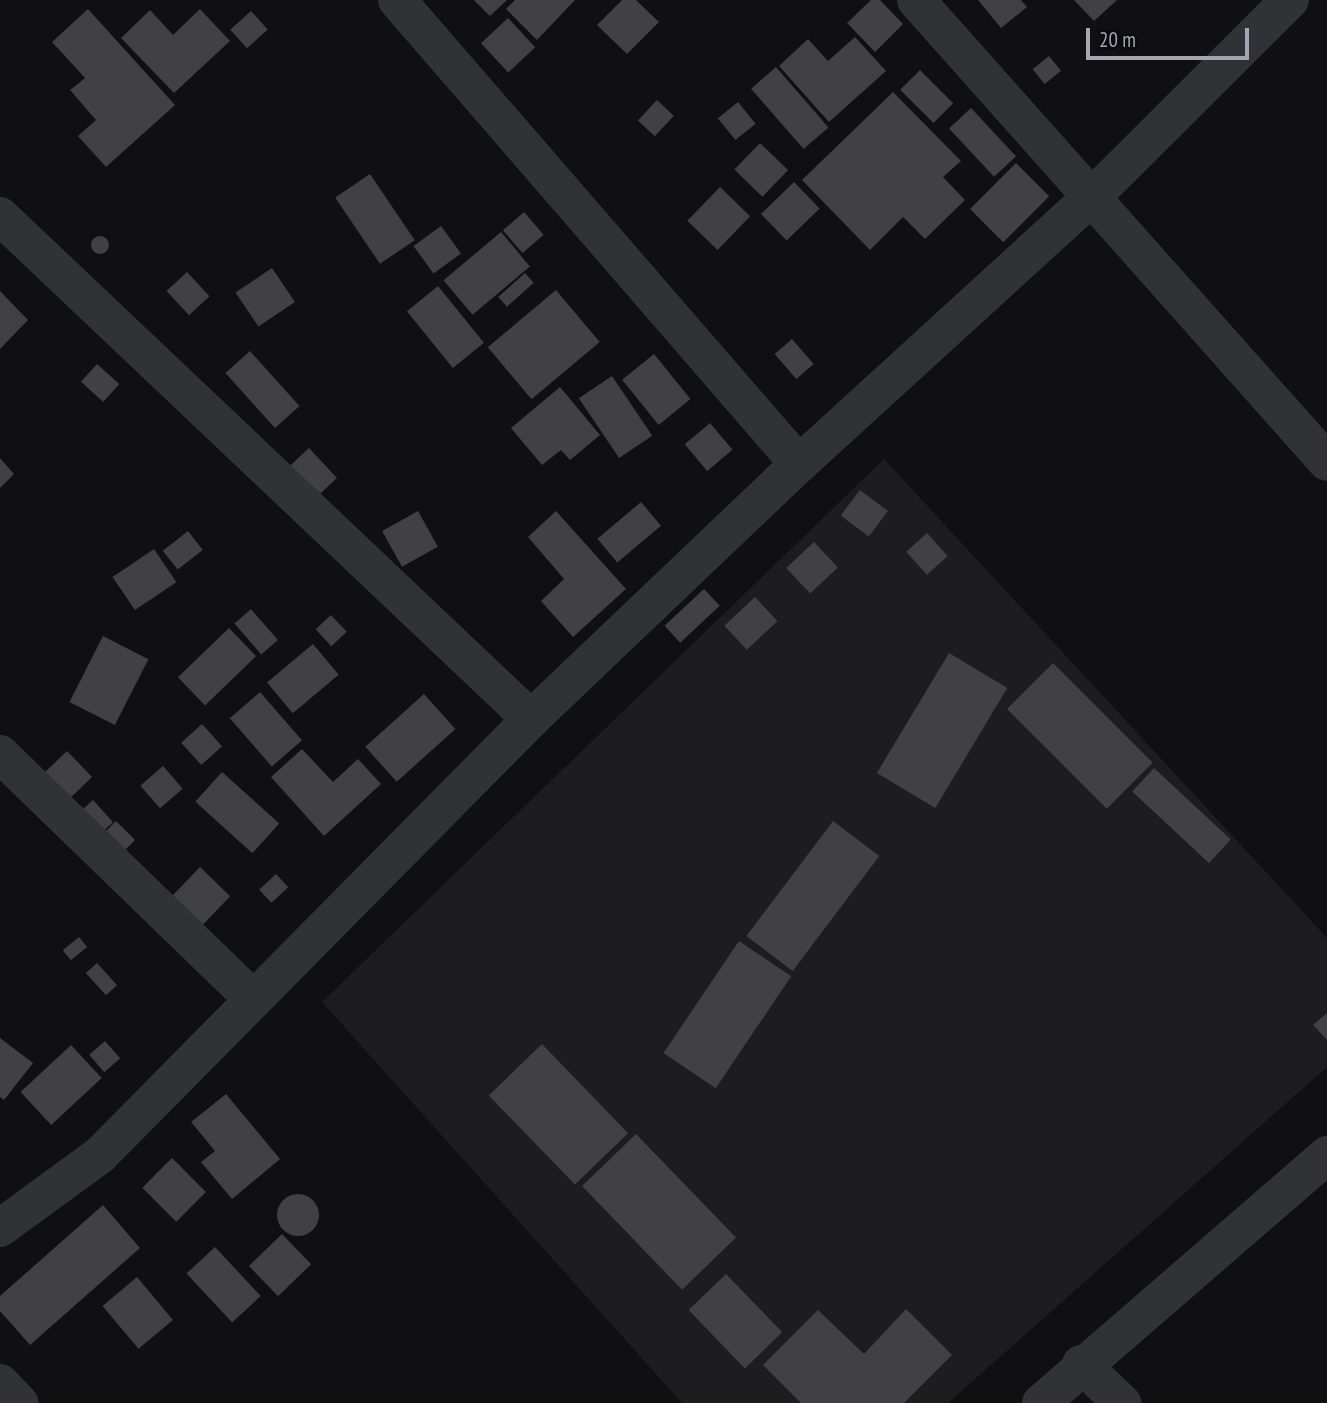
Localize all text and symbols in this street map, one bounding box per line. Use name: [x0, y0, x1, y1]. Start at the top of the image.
scale bar: [1089, 14, 1252, 58]
text: 20 m: [1099, 26, 1136, 53]

